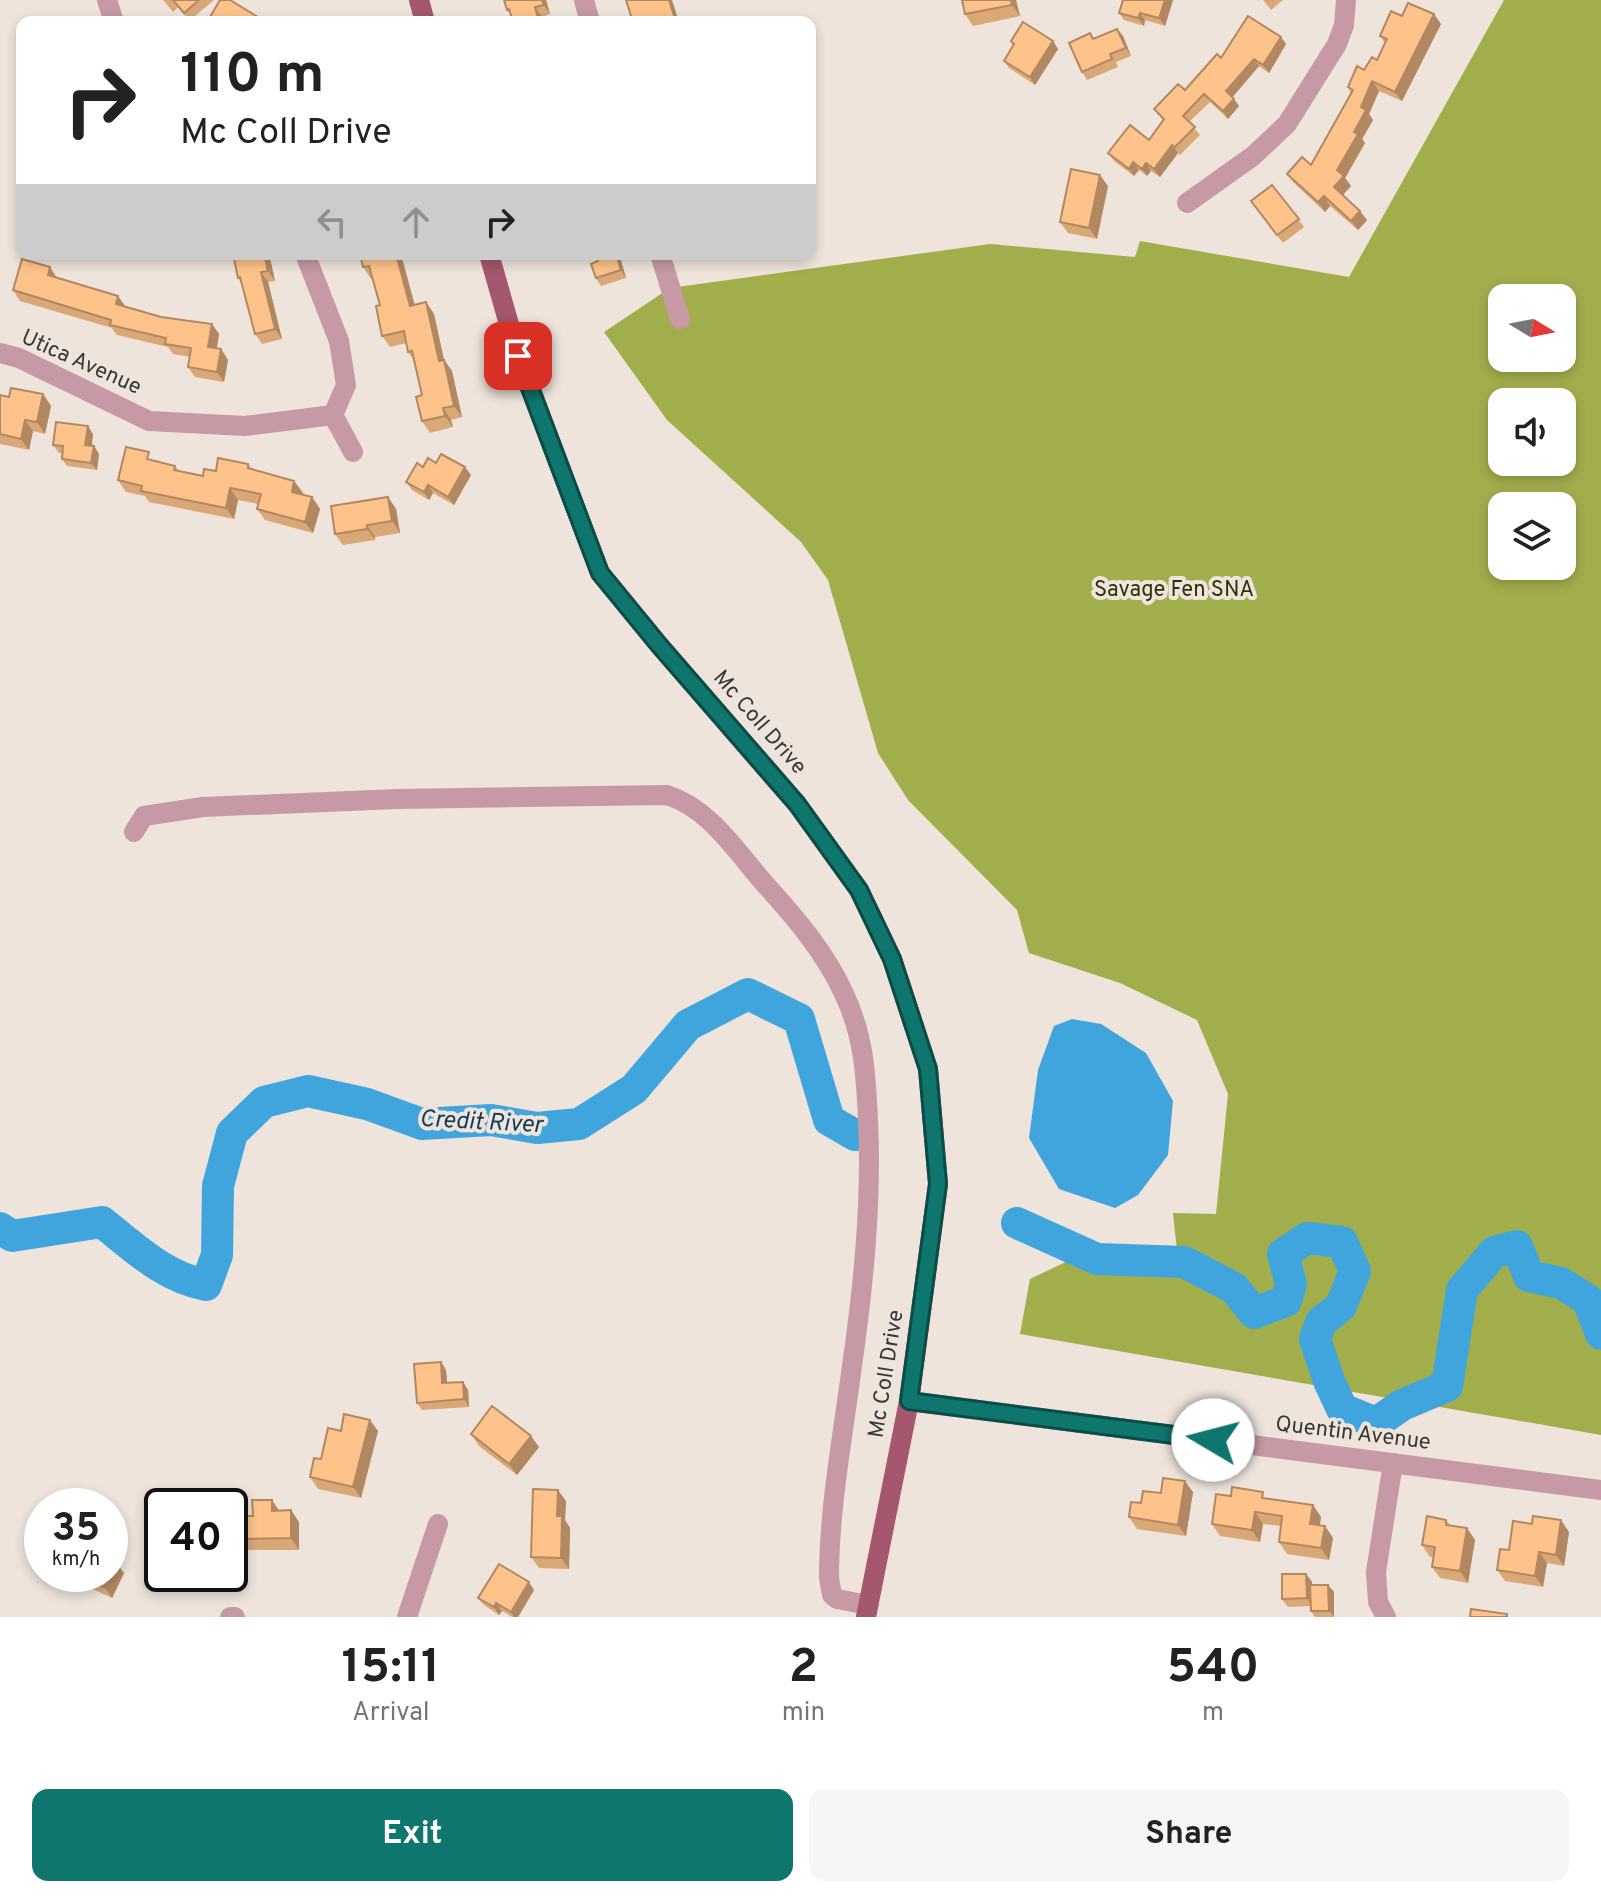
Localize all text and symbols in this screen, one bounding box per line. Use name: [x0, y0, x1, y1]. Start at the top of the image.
text: 110 m: [180, 42, 325, 112]
icon: right: [48, 48, 152, 152]
text: Mc Coll Drive: [180, 111, 392, 157]
icon: left: [310, 200, 354, 244]
icon: ahead: [394, 200, 438, 244]
icon: right: [478, 200, 522, 244]
north arrow: [1488, 284, 1576, 372]
map controls: [1488, 284, 1576, 580]
pin: [484, 322, 552, 390]
street label: Utica Avenue: [17, 324, 145, 402]
icon: arrive: [496, 334, 540, 378]
button: sound: [1488, 388, 1576, 476]
button: layers: [1488, 492, 1576, 580]
park label: Savage Fen SNA: [1094, 577, 1254, 604]
street label: Mc Coll Drive: [706, 665, 812, 781]
water label: Credit River: [419, 1105, 545, 1141]
street label: Mc Coll Drive: [864, 1308, 910, 1440]
position arrow: [1171, 1398, 1255, 1482]
street label: Quentin Avenue: [1274, 1411, 1432, 1457]
speed limit sign: 40: [144, 1488, 248, 1592]
text: 35: [52, 1505, 100, 1555]
text: km/h: [52, 1547, 100, 1573]
text: 15:11: [342, 1639, 440, 1699]
text: 2: [789, 1639, 818, 1699]
text: 540: [1167, 1639, 1259, 1699]
text: Arrival: [352, 1697, 430, 1730]
text: min: [782, 1697, 825, 1730]
text: m: [1202, 1697, 1224, 1730]
button: Exit: [32, 1789, 793, 1881]
button: Share: [809, 1789, 1569, 1881]

